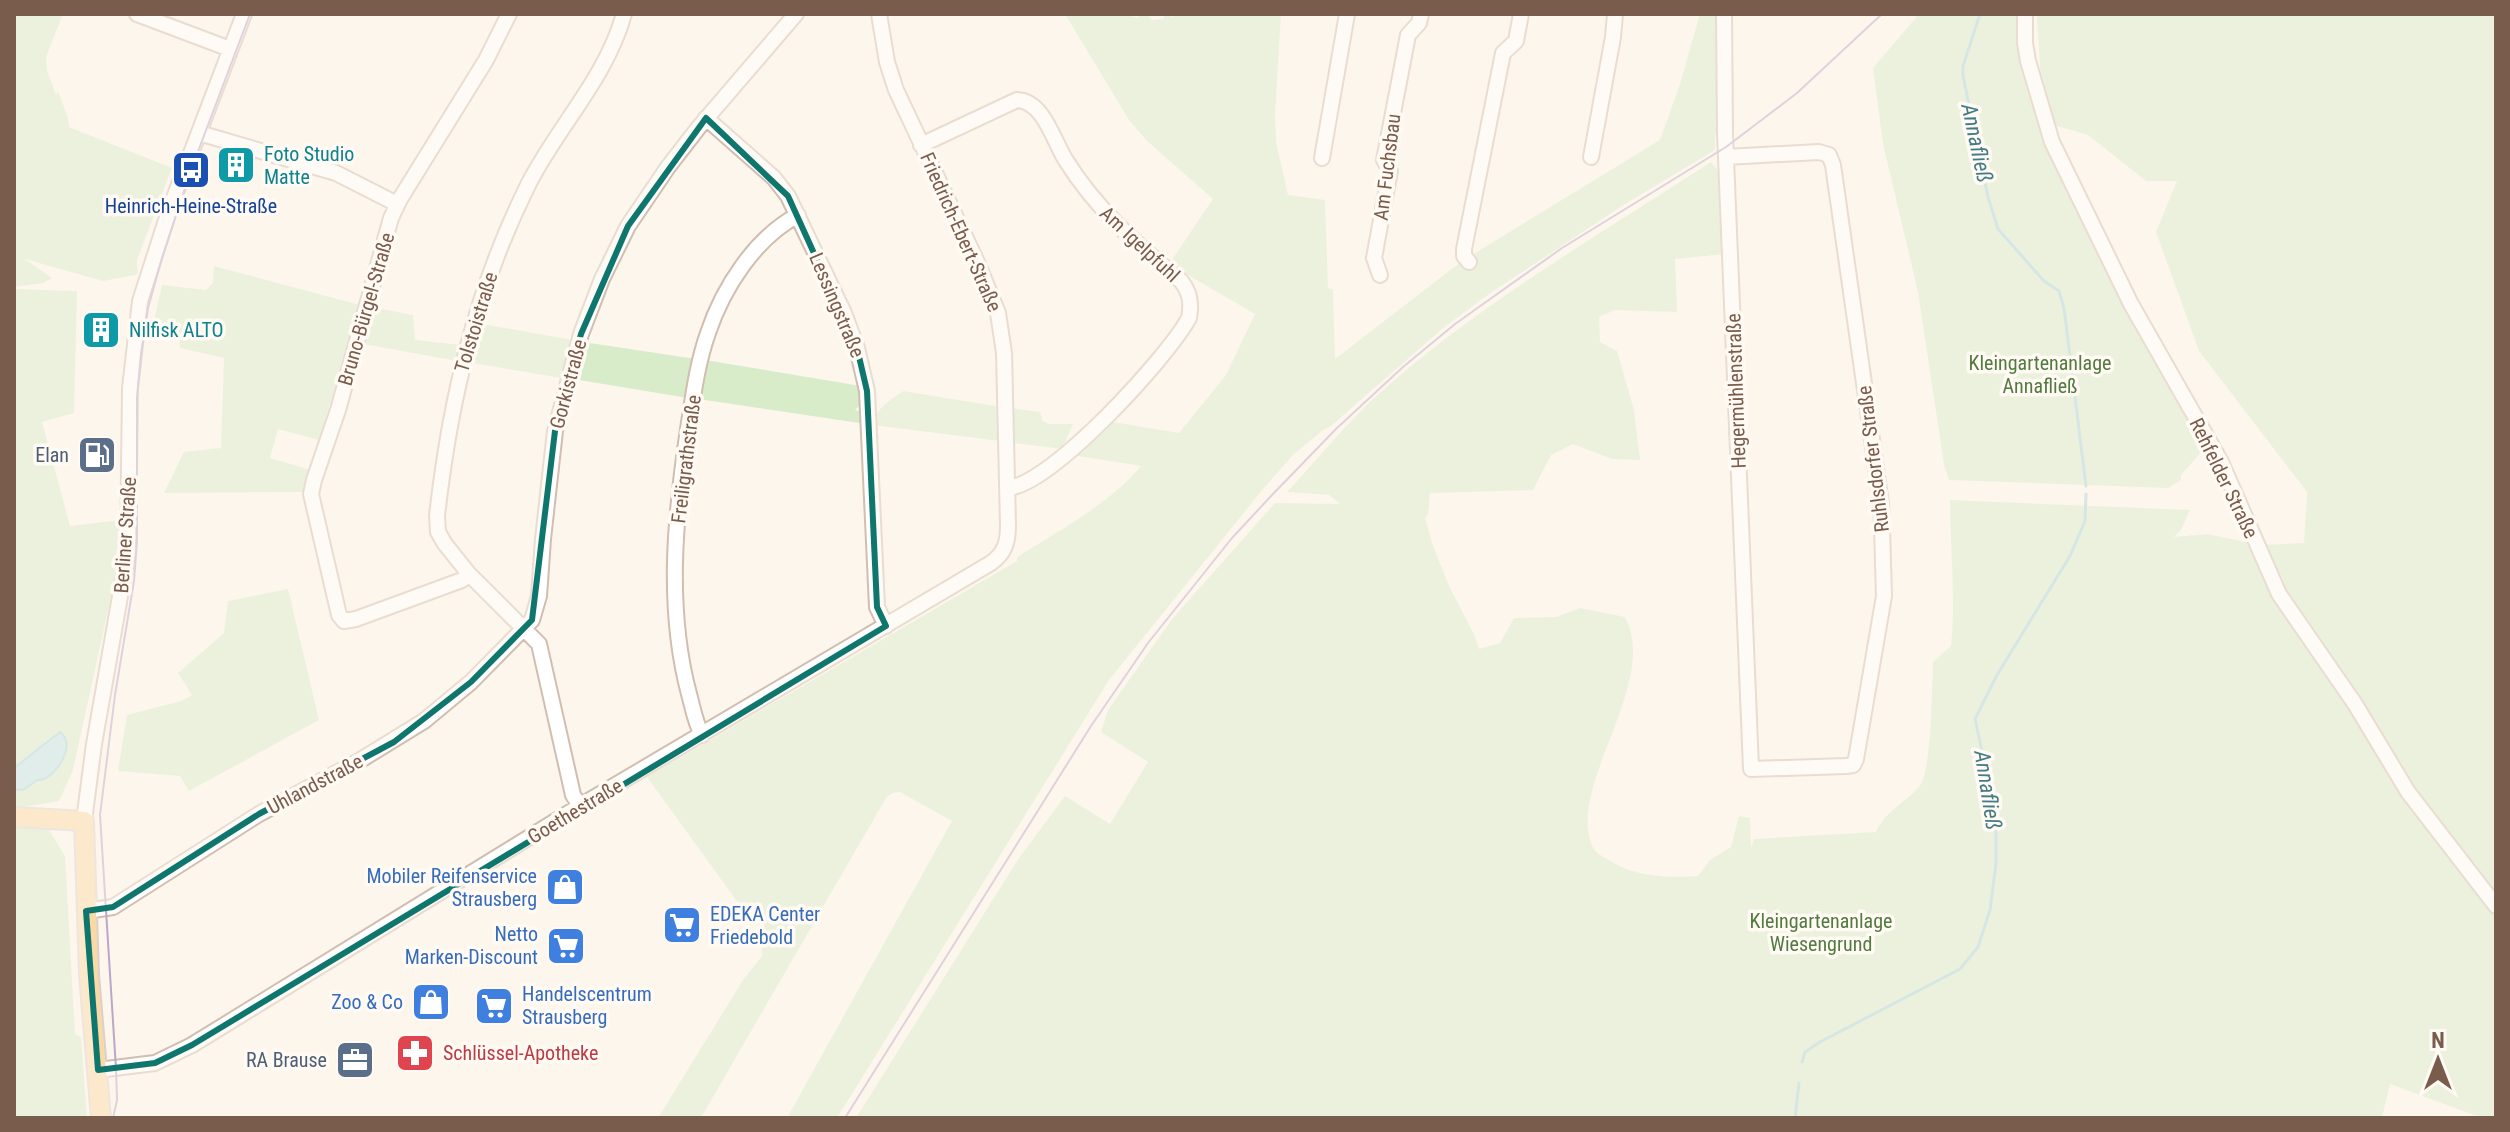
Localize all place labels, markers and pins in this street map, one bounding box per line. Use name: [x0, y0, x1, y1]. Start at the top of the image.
place label: Foto Studio Matte: [264, 142, 354, 189]
building icon: Foto Studio Matte: [215, 144, 257, 186]
bus stop icon: Heinrich-Heine-Straße: [170, 149, 212, 191]
place label: Heinrich-Heine-Straße: [105, 194, 277, 218]
building icon: Nilfisk ALTO: [80, 309, 122, 351]
place label: Nilfisk ALTO: [129, 318, 224, 342]
fuel station icon: Elan: [76, 434, 118, 476]
place label: Elan: [35, 443, 69, 467]
place label: Mobiler Reifenservice Strausberg: [366, 864, 537, 911]
shop icon: Mobiler Reifenservice Strausberg: [544, 866, 586, 908]
place label: EDEKA Center Friedebold: [710, 902, 820, 949]
supermarket icon: EDEKA Center Friedebold: [661, 904, 703, 946]
place label: Netto Marken-Discount: [405, 922, 538, 969]
supermarket icon: Netto Marken-Discount: [545, 925, 587, 967]
shop icon: Zoo & Co: [410, 981, 452, 1023]
place label: Handelscentrum Strausberg: [522, 982, 652, 1029]
supermarket icon: Handelscentrum Strausberg: [473, 985, 515, 1027]
place label: Zoo & Co: [331, 990, 403, 1014]
pharmacy icon: Schlüssel-Apotheke: [394, 1032, 436, 1074]
office icon: RA Brause: [334, 1039, 376, 1081]
place label: Schlüssel-Apotheke: [443, 1041, 598, 1065]
place label: RA Brause: [246, 1048, 327, 1072]

